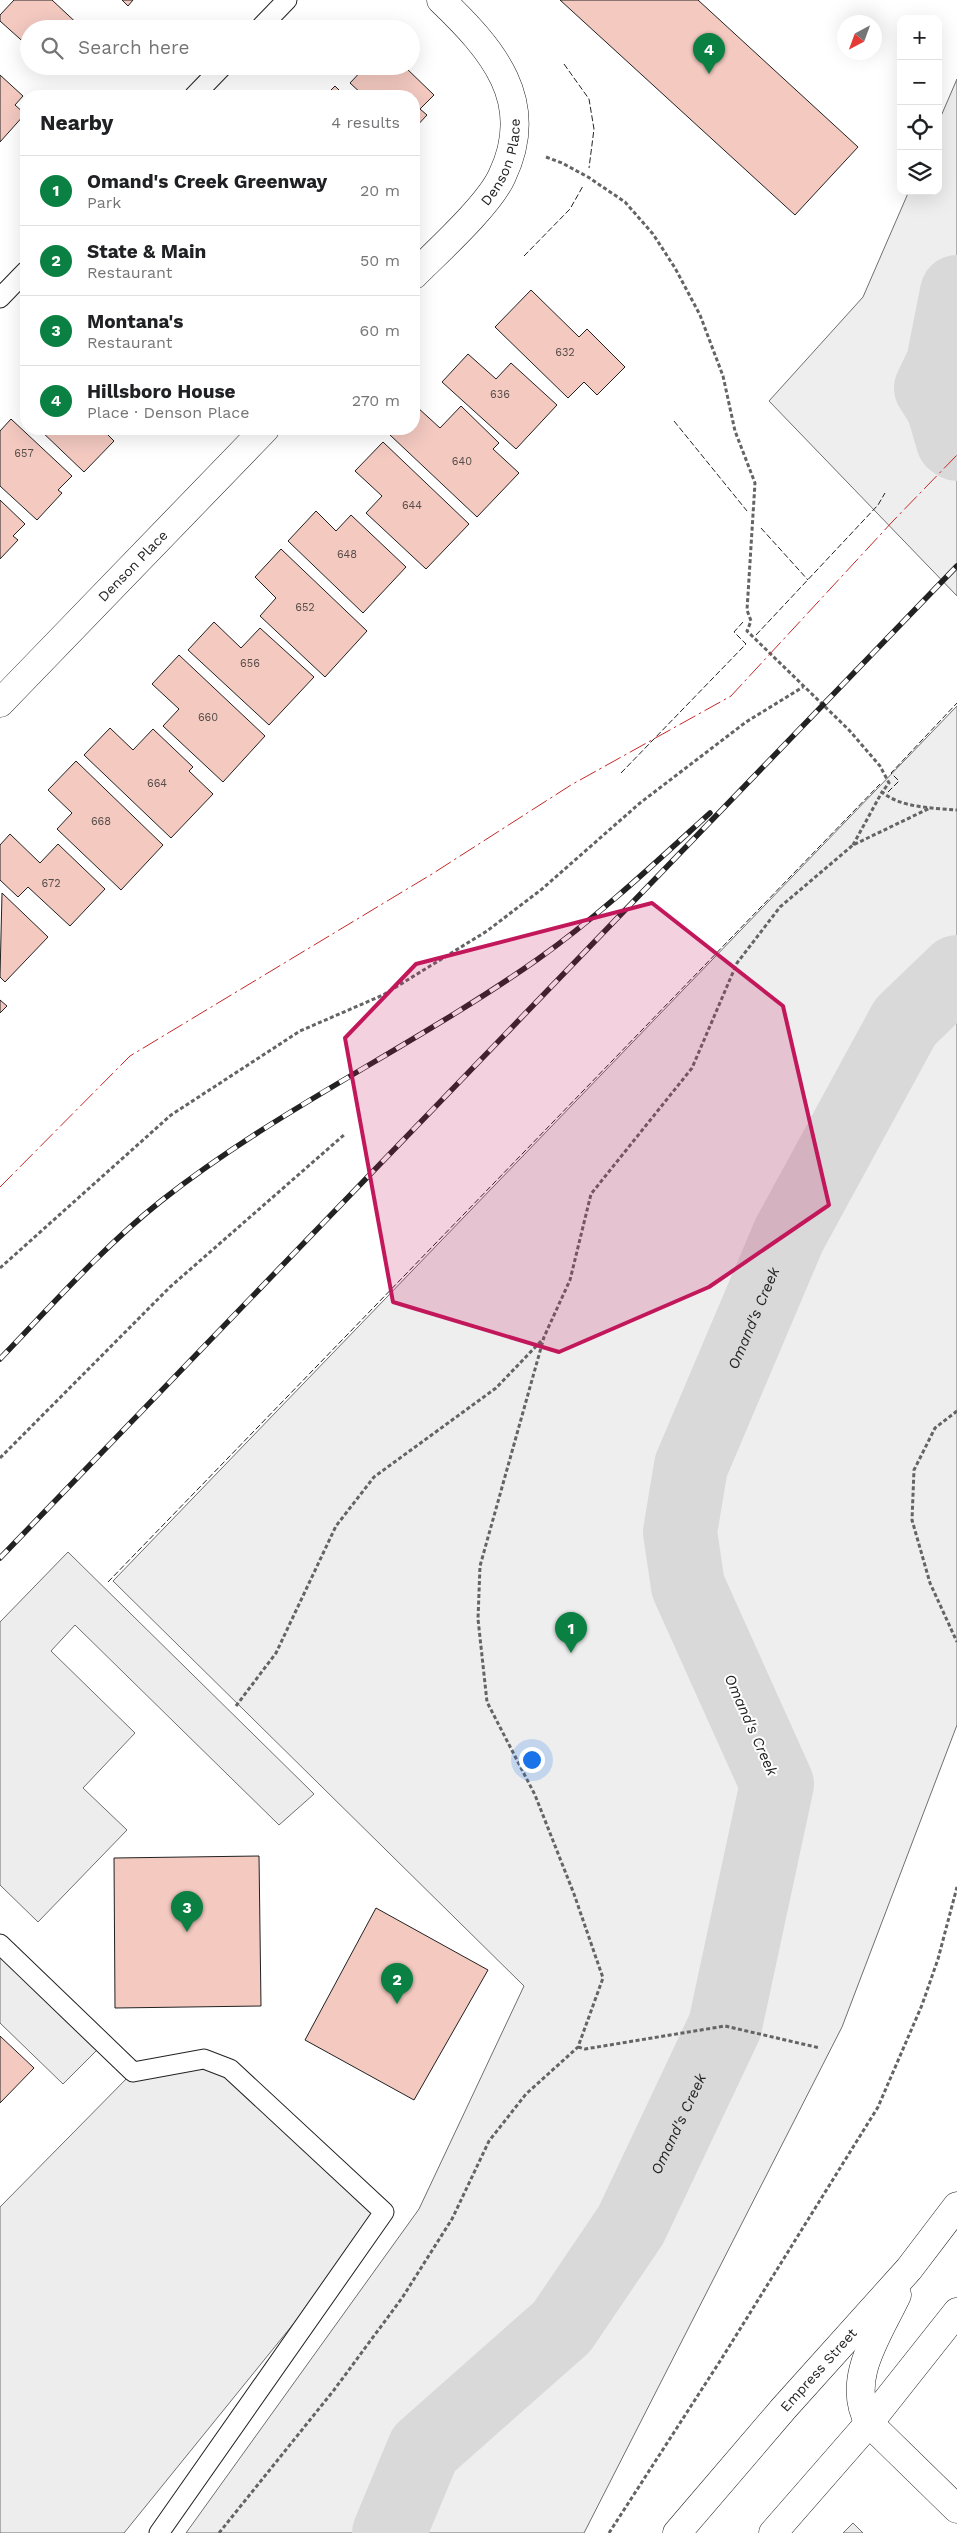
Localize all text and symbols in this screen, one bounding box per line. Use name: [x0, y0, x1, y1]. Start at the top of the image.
north arrow: [837, 15, 882, 60]
map controls: [897, 15, 942, 195]
button: +: [897, 15, 942, 60]
search box: [20, 20, 420, 75]
pin: 4: [693, 33, 725, 74]
icon: search: [38, 34, 66, 62]
text: Search here: [78, 36, 189, 59]
button: −: [897, 60, 942, 105]
button: locate: [897, 105, 942, 150]
text: Nearby: [40, 110, 113, 135]
text: 4 results: [331, 113, 400, 132]
street label: Denson Place: [477, 118, 523, 209]
button: layers: [897, 150, 942, 195]
text: Omand's Creek Greenway: [87, 170, 327, 193]
text: 1: [53, 181, 59, 200]
text: 20 m: [360, 181, 400, 200]
text: Park: [87, 193, 121, 212]
text: State & Main: [87, 240, 206, 263]
text: 2: [51, 251, 61, 270]
text: 50 m: [360, 251, 400, 270]
text: Restaurant: [87, 263, 173, 282]
text: Montana's: [87, 310, 183, 333]
text: 3: [51, 321, 61, 340]
text: 60 m: [360, 321, 400, 340]
text: Restaurant: [87, 333, 173, 352]
house number: 632: [555, 346, 575, 359]
text: Hillsboro House: [87, 380, 236, 403]
house number: 636: [490, 388, 510, 401]
text: 4: [51, 391, 61, 410]
text: 270 m: [352, 391, 400, 410]
text: Place · Denson Place: [87, 403, 249, 422]
house number: 657: [14, 447, 34, 460]
house number: 640: [452, 455, 472, 468]
house number: 644: [402, 499, 422, 512]
street label: Denson Place: [95, 527, 171, 605]
house number: 648: [337, 548, 357, 561]
house number: 652: [295, 601, 315, 614]
house number: 656: [240, 657, 260, 670]
house number: 660: [198, 711, 218, 724]
house number: 664: [147, 777, 167, 790]
house number: 668: [91, 815, 111, 828]
house number: 672: [41, 877, 61, 890]
water label: Omand's Creek: [724, 1264, 784, 1372]
pin: 1: [555, 1612, 587, 1653]
water label: Omand's Creek: [721, 1671, 782, 1779]
your location: [519, 1747, 545, 1773]
pin: 3: [171, 1891, 203, 1932]
pin: 2: [381, 1963, 413, 2004]
water label: Omand's Creek: [647, 2070, 711, 2177]
street label: Empress Street: [777, 2325, 860, 2415]

